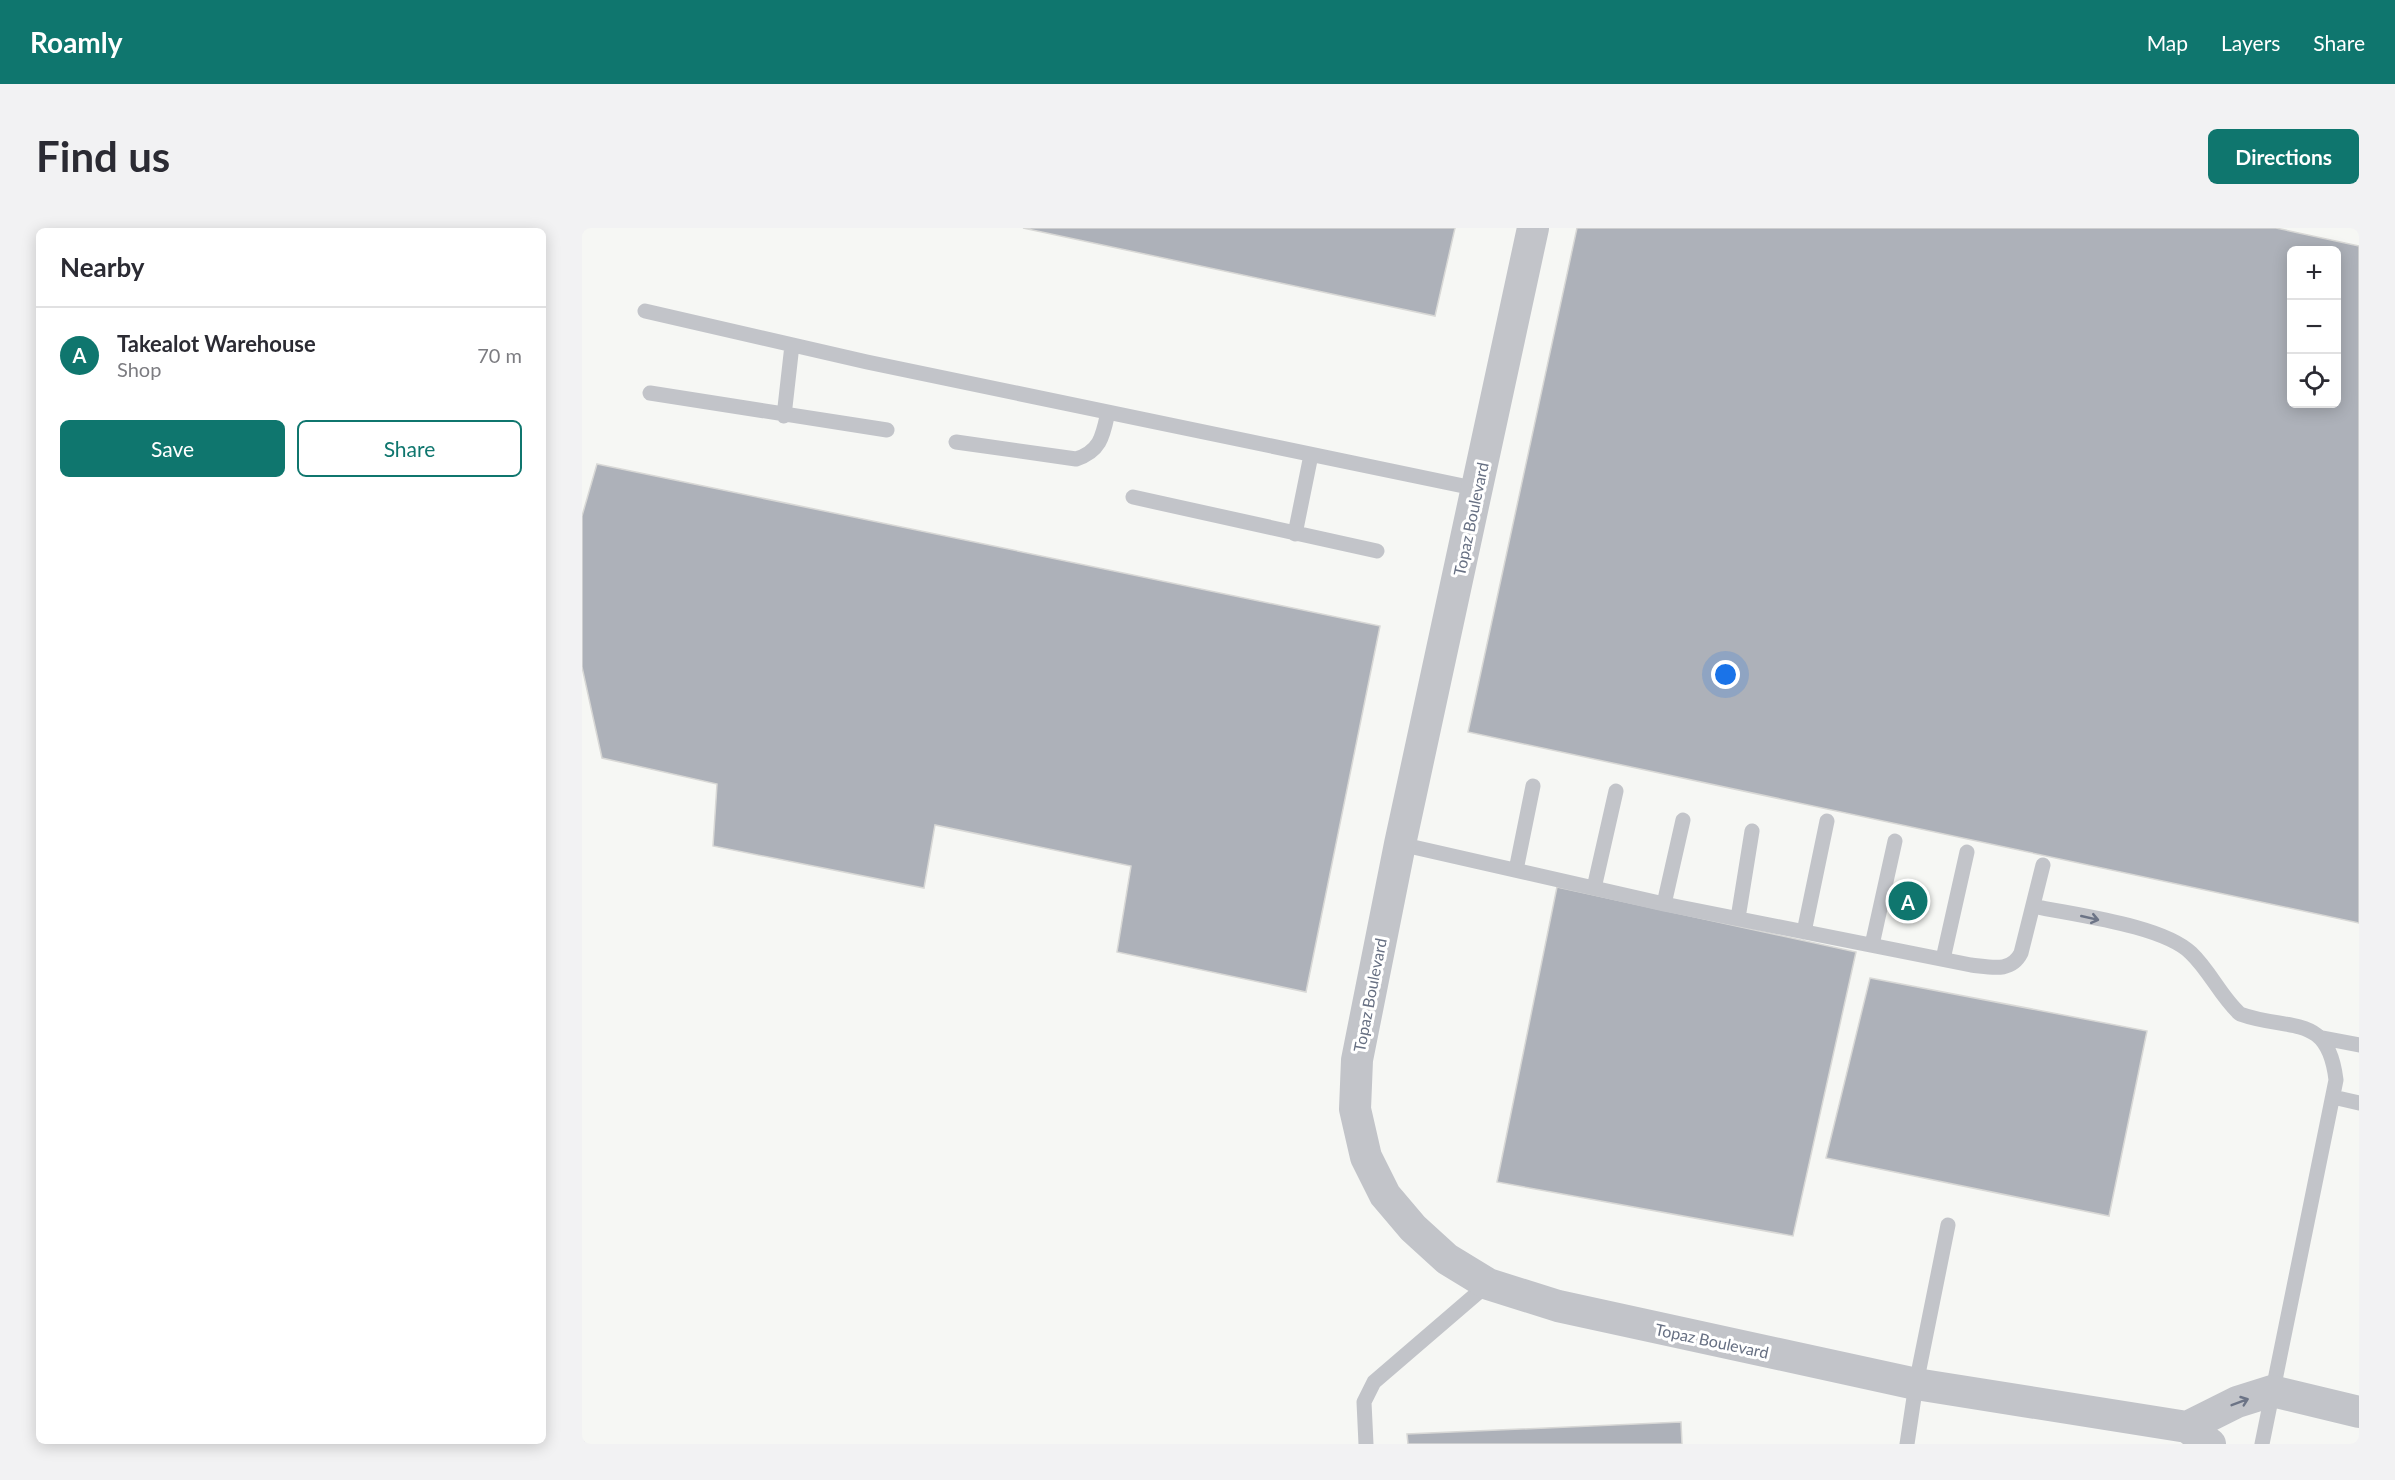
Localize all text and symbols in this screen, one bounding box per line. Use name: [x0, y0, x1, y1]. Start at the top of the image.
text: Roamly: [30, 25, 123, 59]
text: Map: [2147, 30, 2188, 55]
text: Layers: [2221, 30, 2280, 55]
text: Share: [2313, 30, 2365, 55]
button: Directions: [2208, 129, 2359, 184]
text: Find us: [36, 131, 170, 181]
map controls: [2287, 246, 2341, 408]
button: +: [2287, 246, 2341, 300]
text: Nearby: [60, 251, 145, 283]
button: −: [2287, 300, 2341, 354]
text: Takealot Warehouse: [117, 330, 316, 357]
text: A: [73, 343, 86, 367]
text: 70 m: [477, 343, 522, 367]
button: locate: [2287, 354, 2341, 408]
text: Shop: [117, 357, 161, 381]
button: Save: [60, 420, 285, 477]
button: Share: [297, 420, 522, 477]
street label: Topaz Boulevard: [1449, 460, 1492, 577]
your location: [1711, 660, 1740, 689]
pin: A: [1888, 878, 1928, 924]
one-way arrow: [2080, 913, 2099, 925]
street label: Topaz Boulevard: [1349, 936, 1390, 1053]
street label: Topaz Boulevard: [1654, 1319, 1771, 1362]
one-way arrow: [2230, 1396, 2249, 1407]

